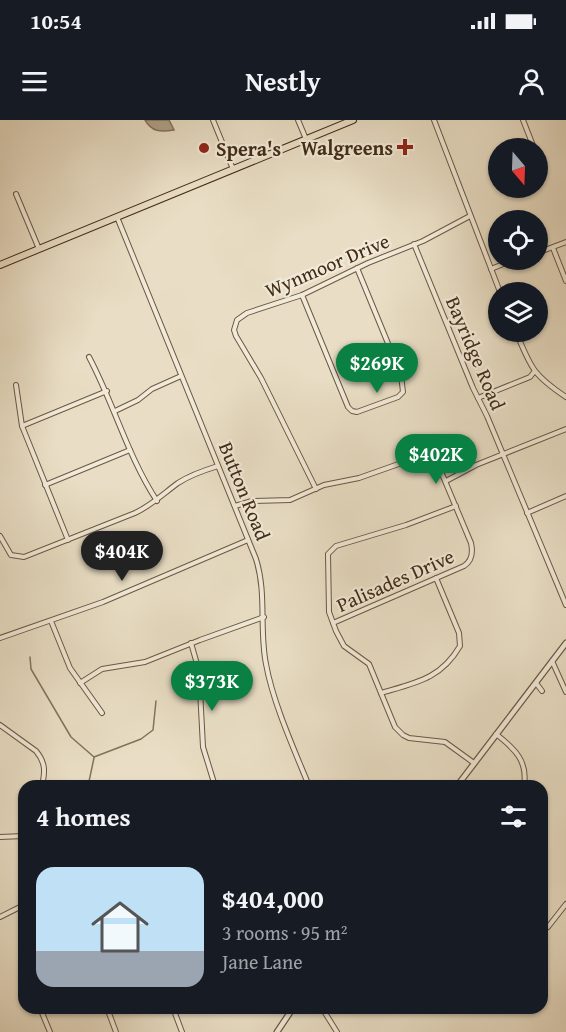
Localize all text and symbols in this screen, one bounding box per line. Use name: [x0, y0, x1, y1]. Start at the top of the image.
text: 10:54: [30, 5, 82, 37]
text: Nestly: [245, 61, 321, 101]
icon: menu: [18, 65, 51, 98]
icon: person: [515, 65, 548, 98]
place label: Walgreens: [301, 133, 393, 162]
place label: Spera's: [216, 134, 281, 163]
north arrow: [488, 138, 548, 198]
map controls: [488, 138, 548, 342]
marker: Walgreens: [398, 140, 412, 154]
marker: Spera's: [197, 141, 211, 155]
button: locate: [488, 210, 548, 270]
street label: Wynmoor Drive: [260, 226, 394, 304]
button: layers: [488, 282, 548, 342]
street label: Bayridge Road: [439, 292, 513, 415]
pin: $269K: [335, 343, 419, 394]
text: $269K: [350, 348, 404, 377]
pin: $402K: [394, 434, 478, 485]
street label: Button Road: [212, 437, 278, 545]
text: $402K: [409, 439, 463, 468]
pin: $404K: [80, 531, 164, 582]
text: $404K: [95, 536, 149, 565]
street label: Palisades Drive: [331, 541, 459, 619]
pin: $373K: [170, 661, 254, 712]
text: $373K: [185, 666, 239, 695]
text: 4 homes: [36, 797, 131, 836]
icon: filters: [497, 800, 530, 833]
text: $404,000: [222, 879, 324, 918]
icon: home: [84, 891, 156, 963]
text: 3 rooms · 95 m²: [222, 918, 348, 947]
text: Jane Lane: [222, 947, 303, 976]

